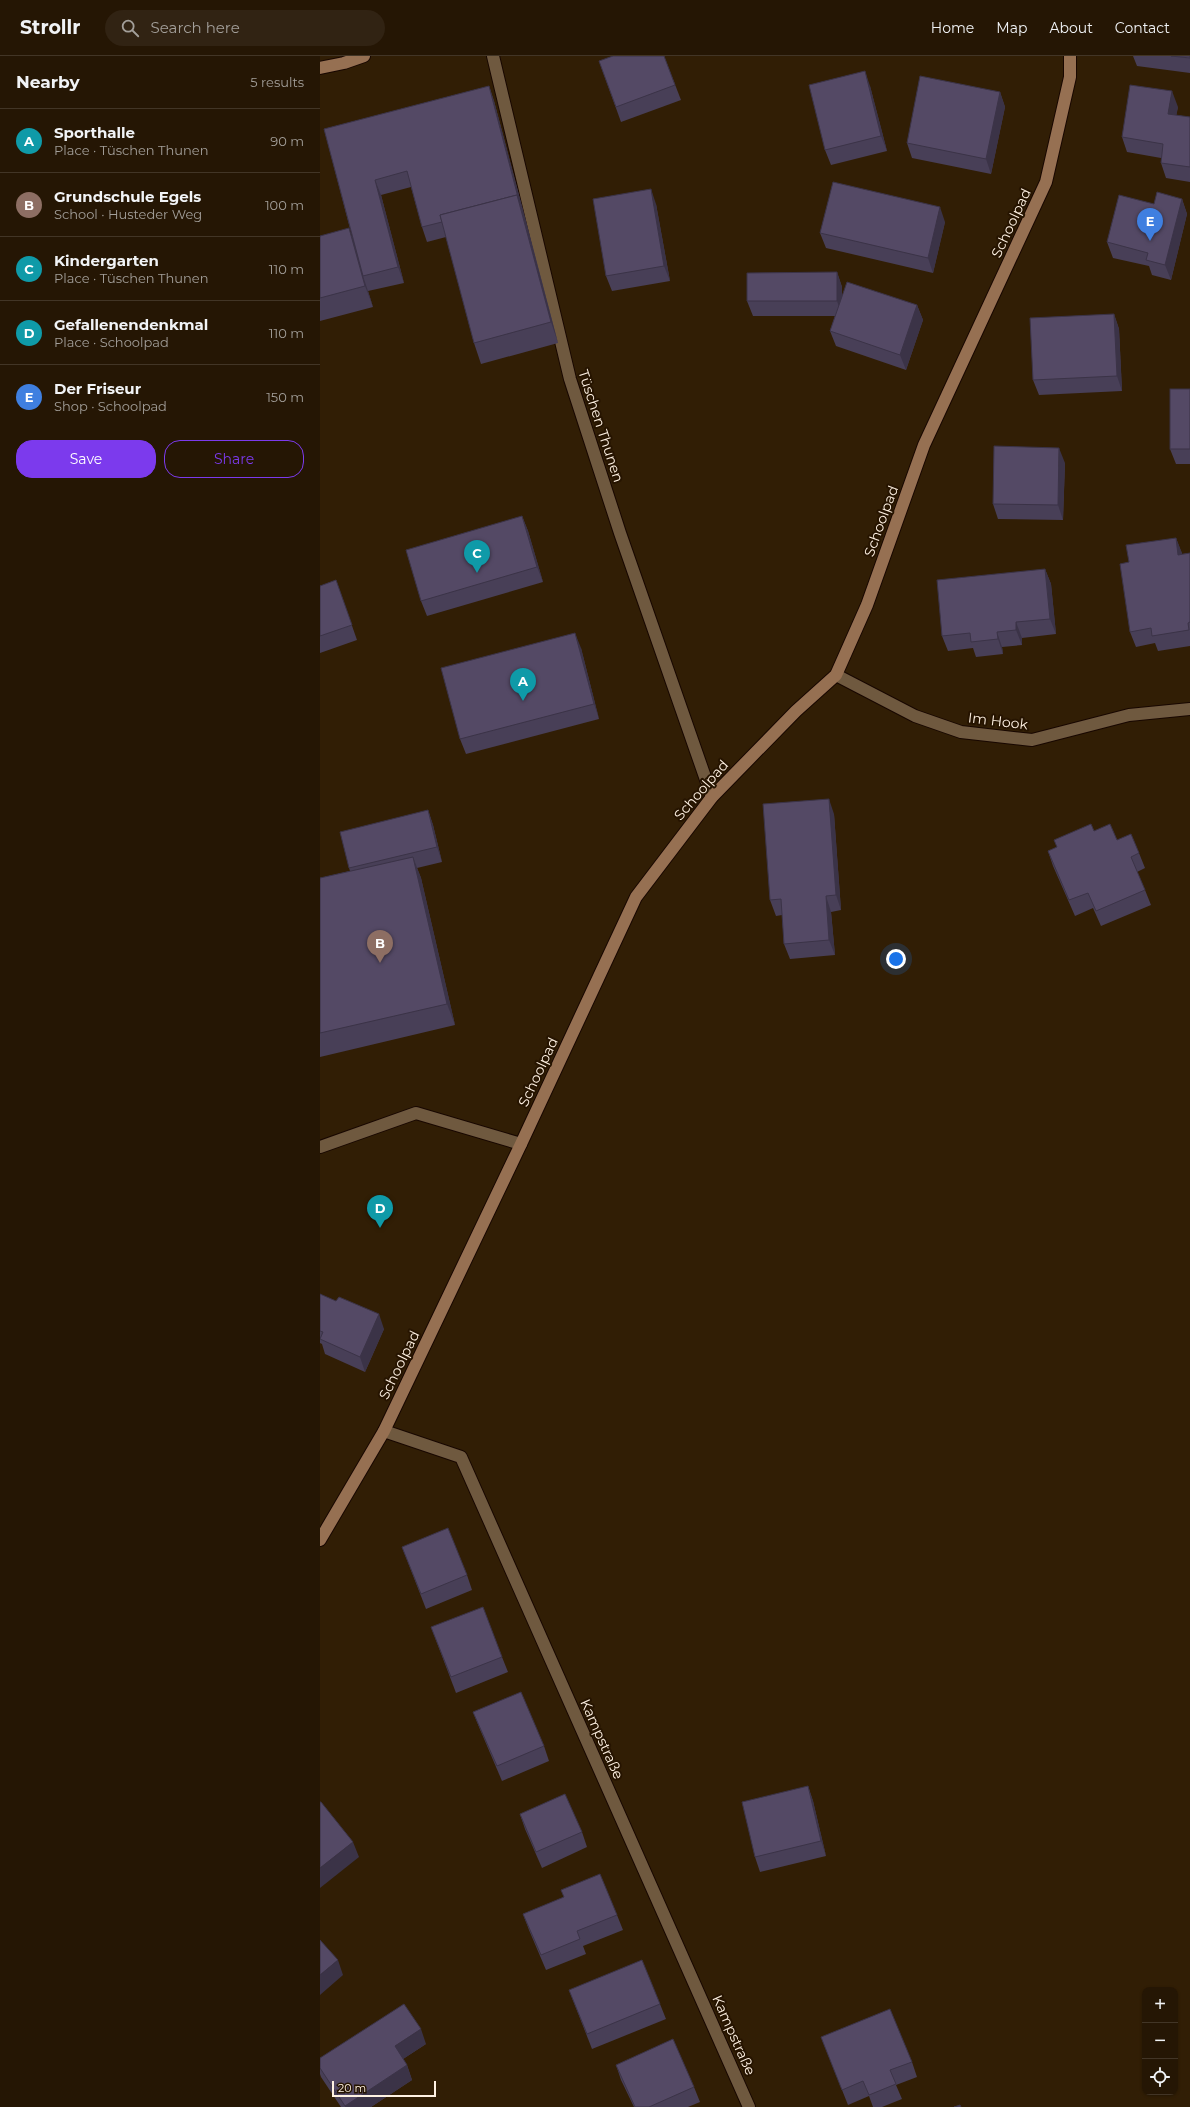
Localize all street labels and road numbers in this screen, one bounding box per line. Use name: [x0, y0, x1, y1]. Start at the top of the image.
street label: Schoolpad: [987, 185, 1035, 261]
street label: Tüschen Thunen: [574, 367, 628, 485]
street label: Schoolpad: [860, 483, 902, 559]
street label: Im Hook: [967, 708, 1030, 734]
street label: Schoolpad: [670, 756, 732, 824]
street label: Schoolpad: [514, 1034, 562, 1110]
street label: Schoolpad: [375, 1328, 423, 1402]
street label: Kampstraße: [576, 1696, 628, 1782]
street label: Kampstraße: [708, 1992, 760, 2078]

